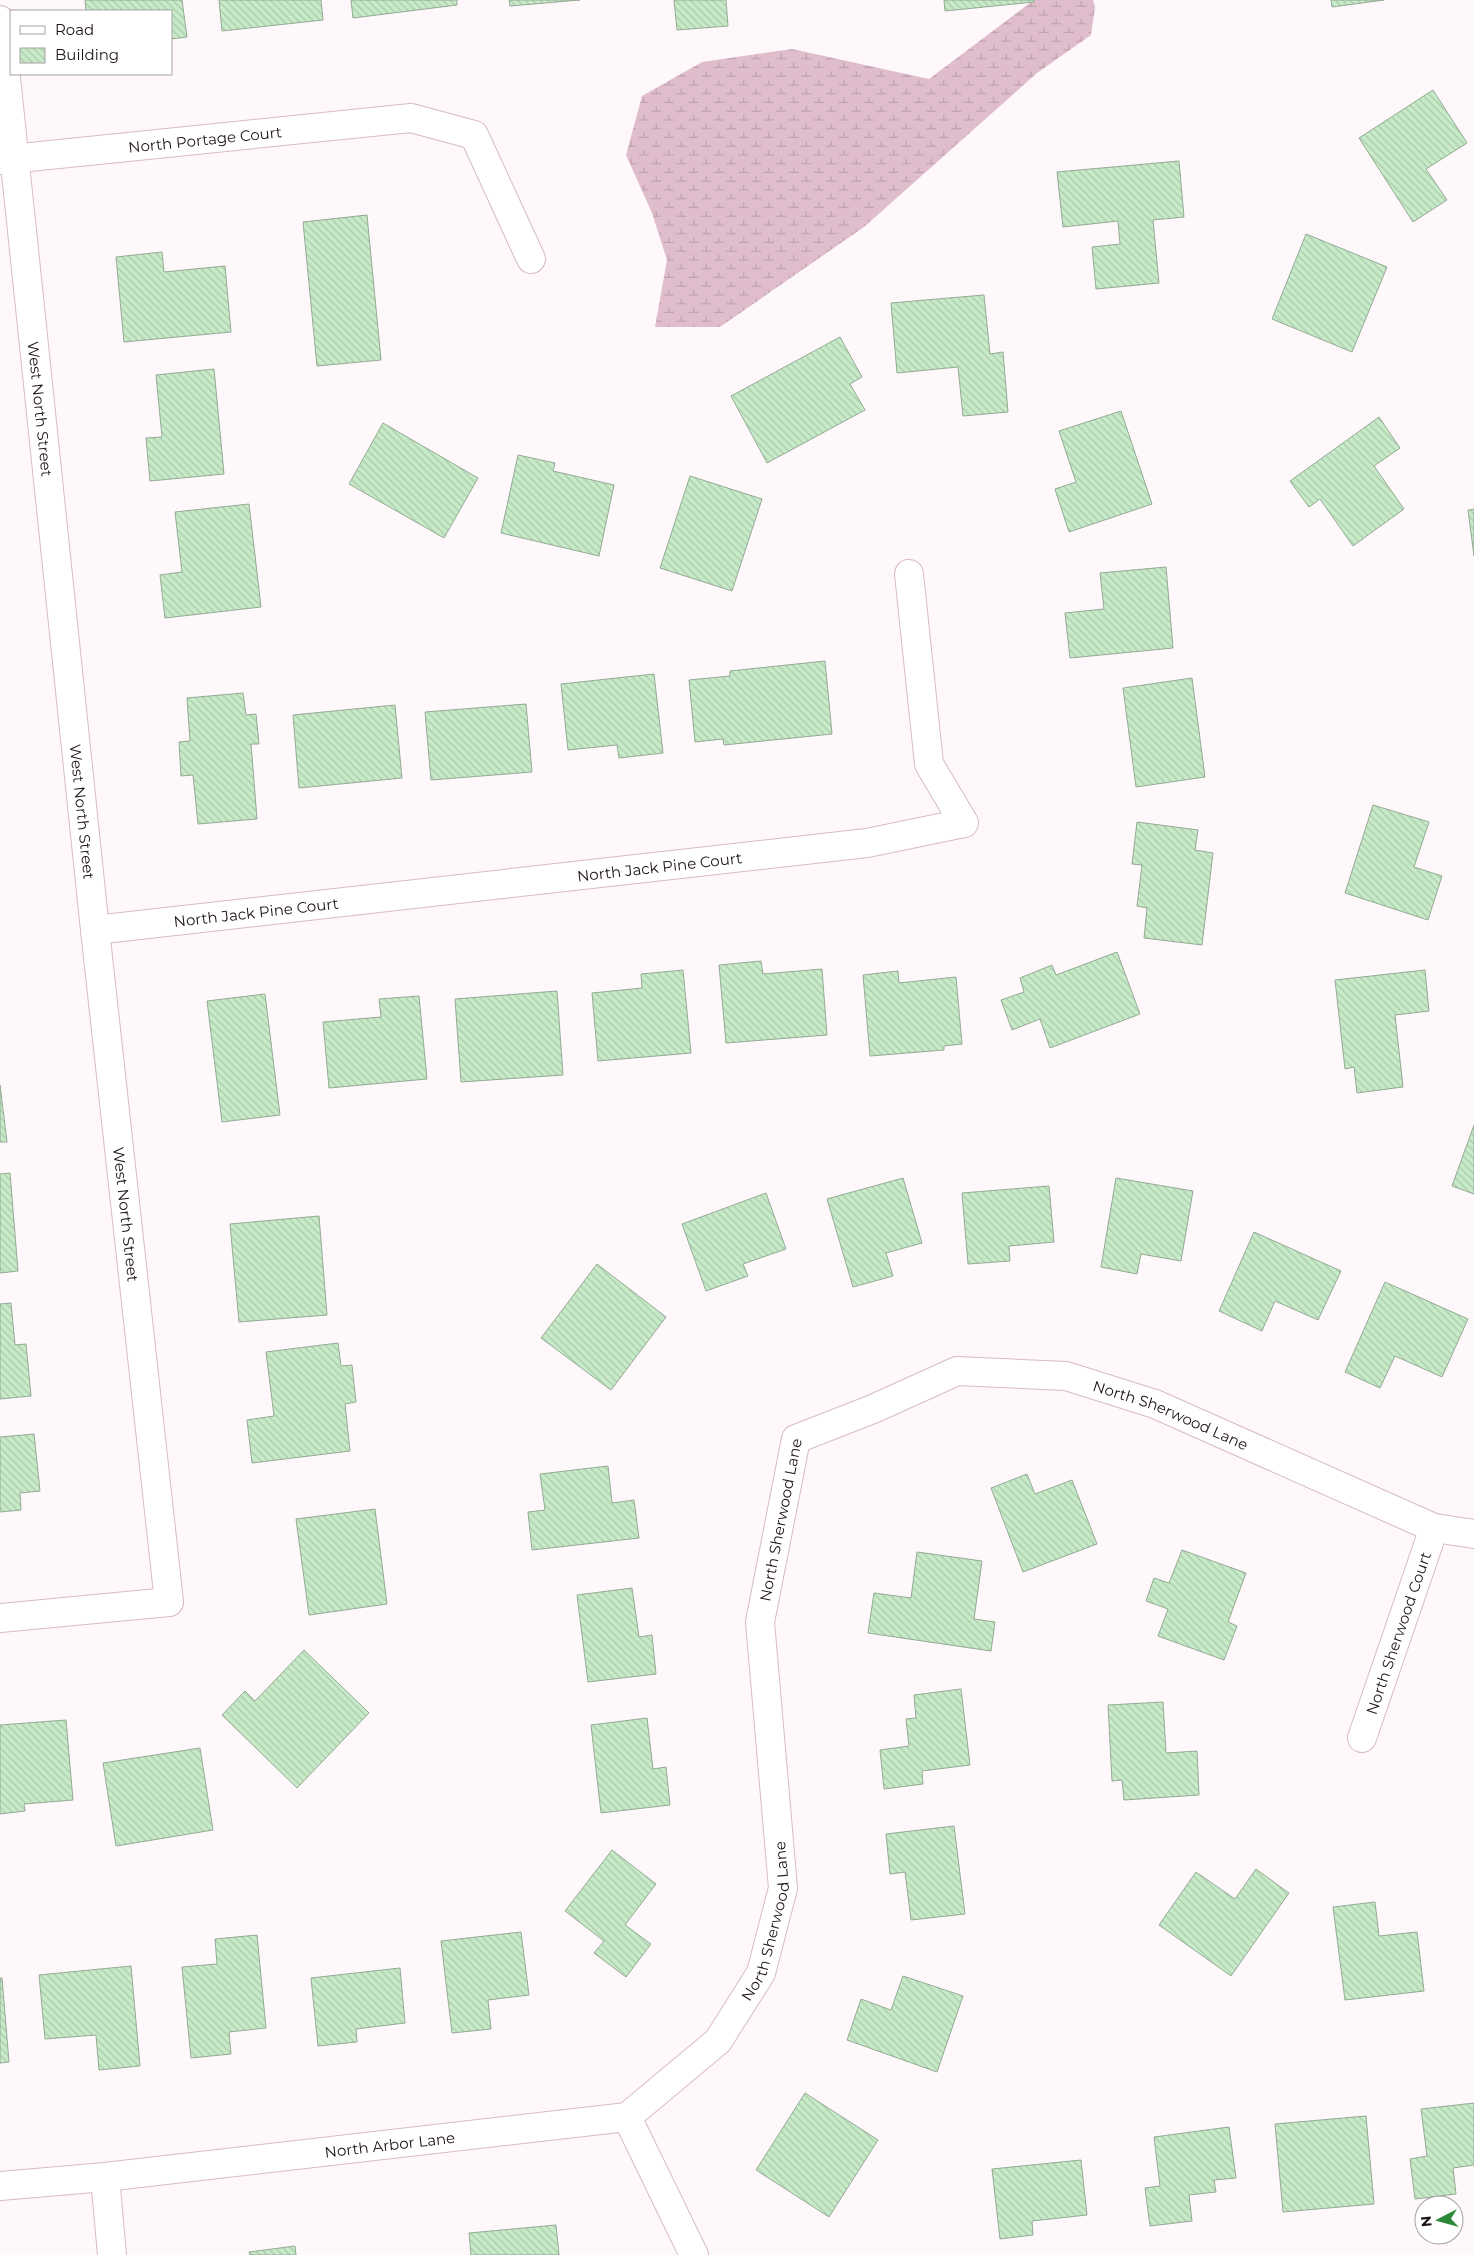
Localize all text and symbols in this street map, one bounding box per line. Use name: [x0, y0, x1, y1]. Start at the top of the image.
legend: [10, 10, 172, 75]
text: Road: [55, 20, 94, 39]
text: Building: [55, 45, 119, 64]
street label: North Portage Court: [127, 122, 283, 156]
street label: West North Street: [24, 340, 57, 477]
street label: West North Street: [66, 743, 99, 880]
street label: North Jack Pine Court: [576, 848, 743, 885]
street label: North Jack Pine Court: [173, 893, 339, 931]
street label: West North Street: [109, 1146, 143, 1283]
street label: North Sherwood Lane: [1091, 1376, 1251, 1454]
street label: North Sherwood Lane: [755, 1437, 805, 1603]
street label: North Sherwood Court: [1361, 1549, 1435, 1717]
street label: North Sherwood Lane: [737, 1840, 793, 2004]
street label: North Arbor Lane: [324, 2127, 456, 2161]
north arrow: [1414, 2195, 1464, 2245]
text: N: [1417, 2215, 1436, 2228]

